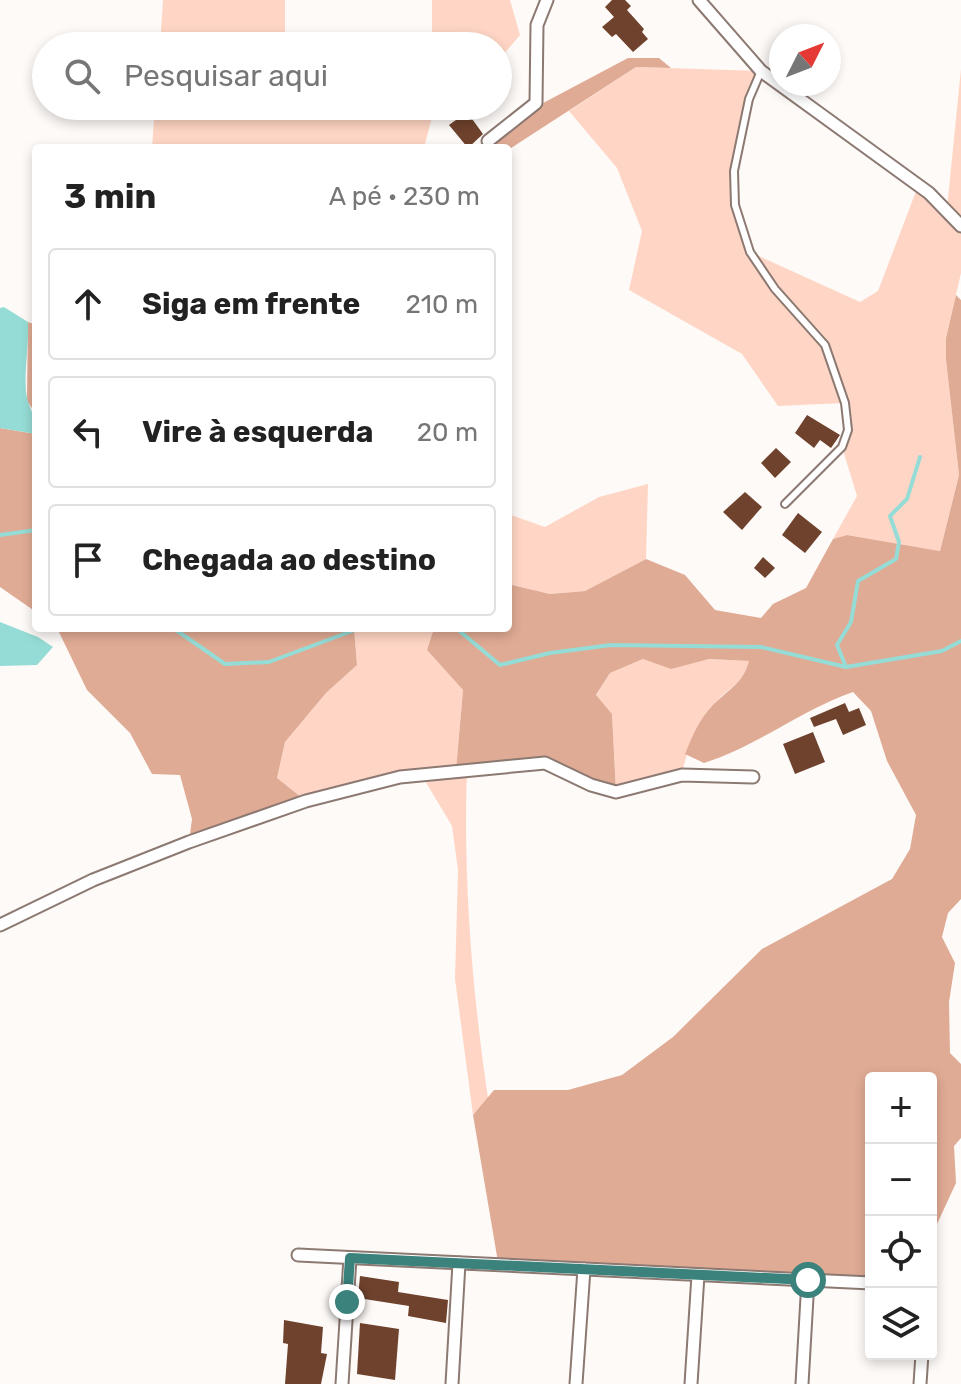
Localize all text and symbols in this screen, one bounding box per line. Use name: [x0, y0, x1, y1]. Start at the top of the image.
north arrow: [769, 24, 841, 96]
search box: [32, 32, 512, 120]
icon: search: [60, 54, 104, 98]
text: Pesquisar aqui: [124, 58, 328, 94]
text: 3 min: [64, 176, 156, 217]
text: A pé · 230 m: [329, 181, 480, 212]
icon: ahead: [66, 282, 110, 326]
text: Siga em frente: [142, 286, 360, 322]
text: 210 m: [406, 289, 478, 320]
icon: left: [66, 410, 110, 454]
text: Vire à esquerda: [142, 414, 373, 450]
text: 20 m: [417, 417, 478, 448]
icon: arrive: [66, 538, 110, 582]
text: Chegada ao destino: [142, 542, 436, 578]
map controls: [865, 1072, 937, 1360]
button: +: [865, 1072, 937, 1144]
button: −: [865, 1144, 937, 1216]
button: locate: [865, 1216, 937, 1288]
route start: [790, 1262, 826, 1298]
route end: [329, 1284, 365, 1320]
button: layers: [865, 1288, 937, 1360]

